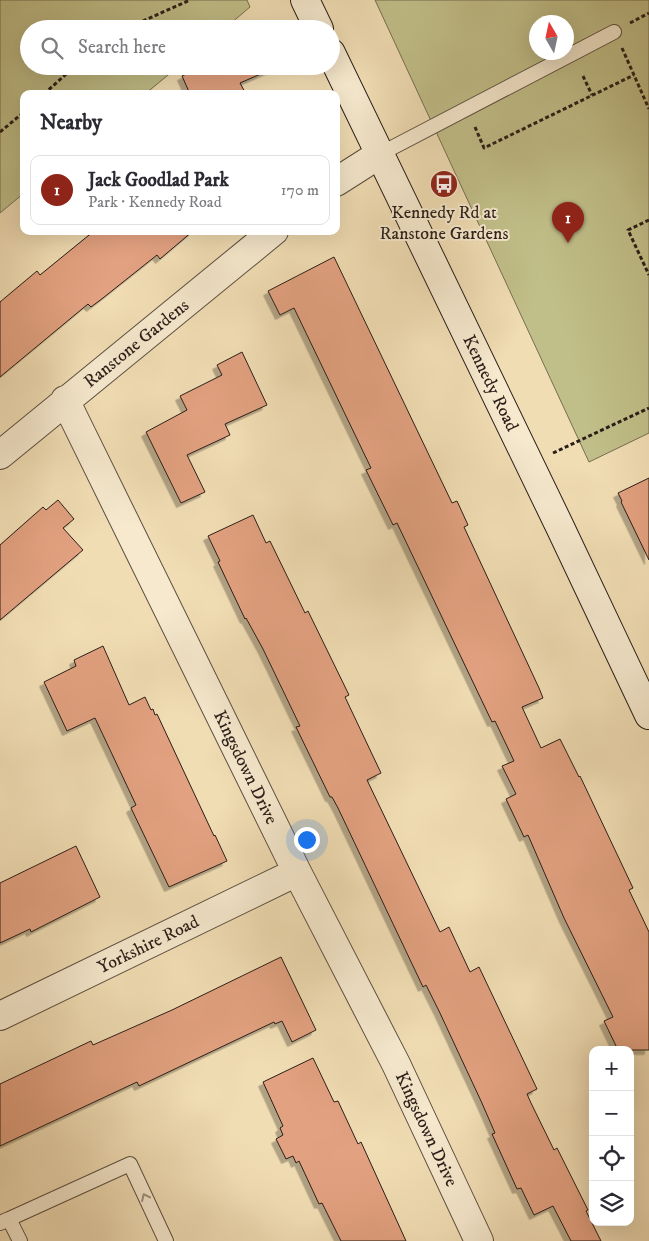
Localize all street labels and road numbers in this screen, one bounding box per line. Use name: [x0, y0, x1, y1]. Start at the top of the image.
street label: Ranstone Gardens: [80, 295, 194, 393]
street label: Kennedy Road: [457, 332, 523, 435]
street label: Kingsdown Drive: [208, 707, 282, 828]
street label: Yorkshire Road: [94, 911, 203, 979]
street label: Kingsdown Drive: [390, 1069, 462, 1190]

